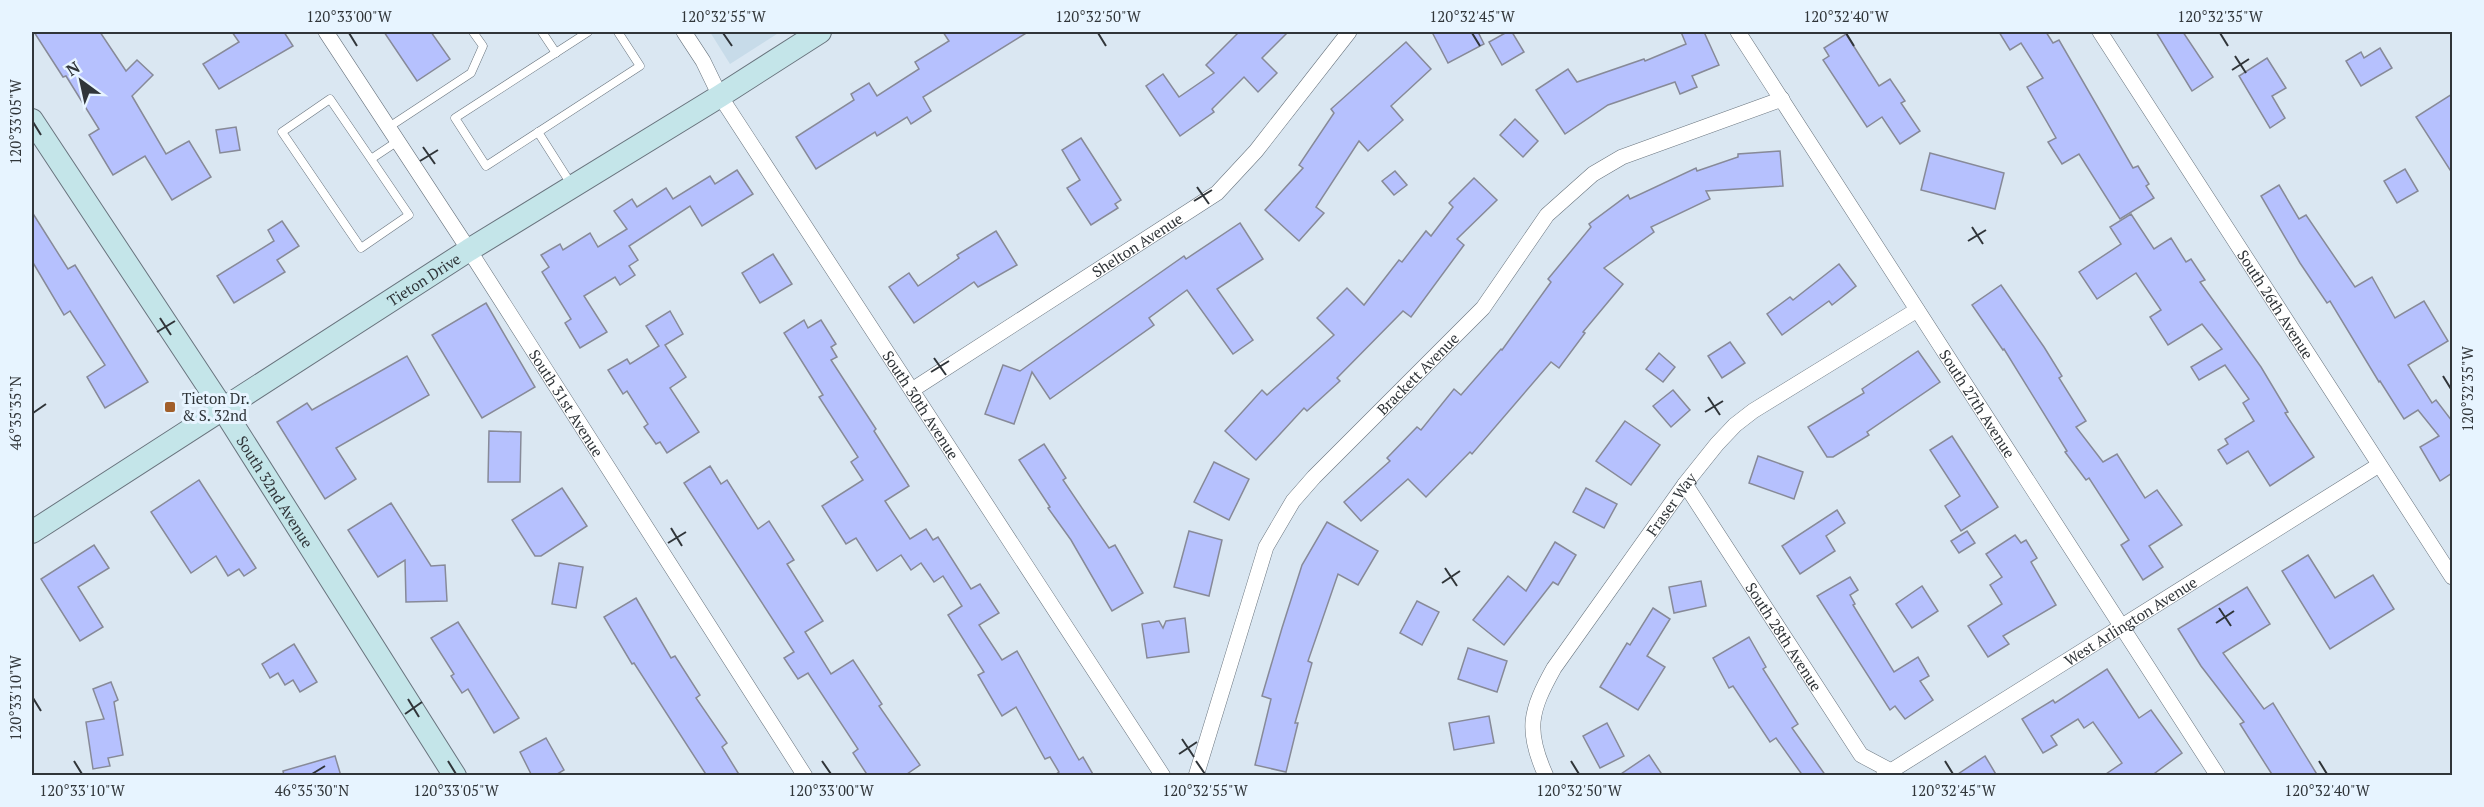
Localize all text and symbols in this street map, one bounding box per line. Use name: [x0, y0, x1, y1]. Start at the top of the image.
text: 120°33'00"W: [306, 6, 393, 26]
text: 120°32'55"W: [680, 6, 767, 26]
text: 120°32'50"W: [1055, 6, 1142, 26]
text: 120°32'45"W: [1429, 6, 1516, 26]
text: 120°32'40"W: [1803, 6, 1890, 26]
text: 120°32'35"W: [2177, 6, 2264, 26]
north arrow: [51, 51, 111, 111]
text: N: [62, 56, 84, 81]
text: 120°33'05"W: [5, 78, 25, 165]
street label: Shelton Avenue: [1088, 208, 1186, 281]
street label: South 26th Avenue: [2233, 246, 2318, 362]
street label: Tieton Drive: [383, 248, 464, 310]
street label: Brackett Avenue: [1372, 328, 1463, 419]
street label: South 31st Avenue: [525, 345, 608, 460]
street label: South 27th Avenue: [1935, 345, 2020, 461]
text: 120°32'35"W: [2457, 345, 2477, 432]
street label: South 30th Avenue: [878, 346, 964, 463]
text: 46°35'35"N: [5, 376, 25, 450]
place label: Tieton Dr. & S. 32nd: [182, 388, 250, 425]
marker: Tieton Dr. & S. 32nd: [163, 400, 177, 414]
street label: South 32nd Avenue: [232, 432, 318, 551]
street label: Fraser Way: [1642, 468, 1701, 539]
street label: West Arlington Avenue: [2060, 572, 2201, 670]
street label: South 28th Avenue: [1741, 578, 1827, 695]
text: 120°33'10"W: [5, 654, 25, 741]
text: 120°33'10"W: [39, 780, 126, 800]
text: 46°35'30"N: [275, 780, 349, 800]
text: 120°33'05"W: [413, 780, 500, 800]
text: 120°33'00"W: [788, 780, 875, 800]
text: 120°32'55"W: [1162, 780, 1249, 800]
text: 120°32'50"W: [1536, 780, 1623, 800]
text: 120°32'45"W: [1910, 780, 1997, 800]
text: 120°32'40"W: [2284, 780, 2371, 800]

